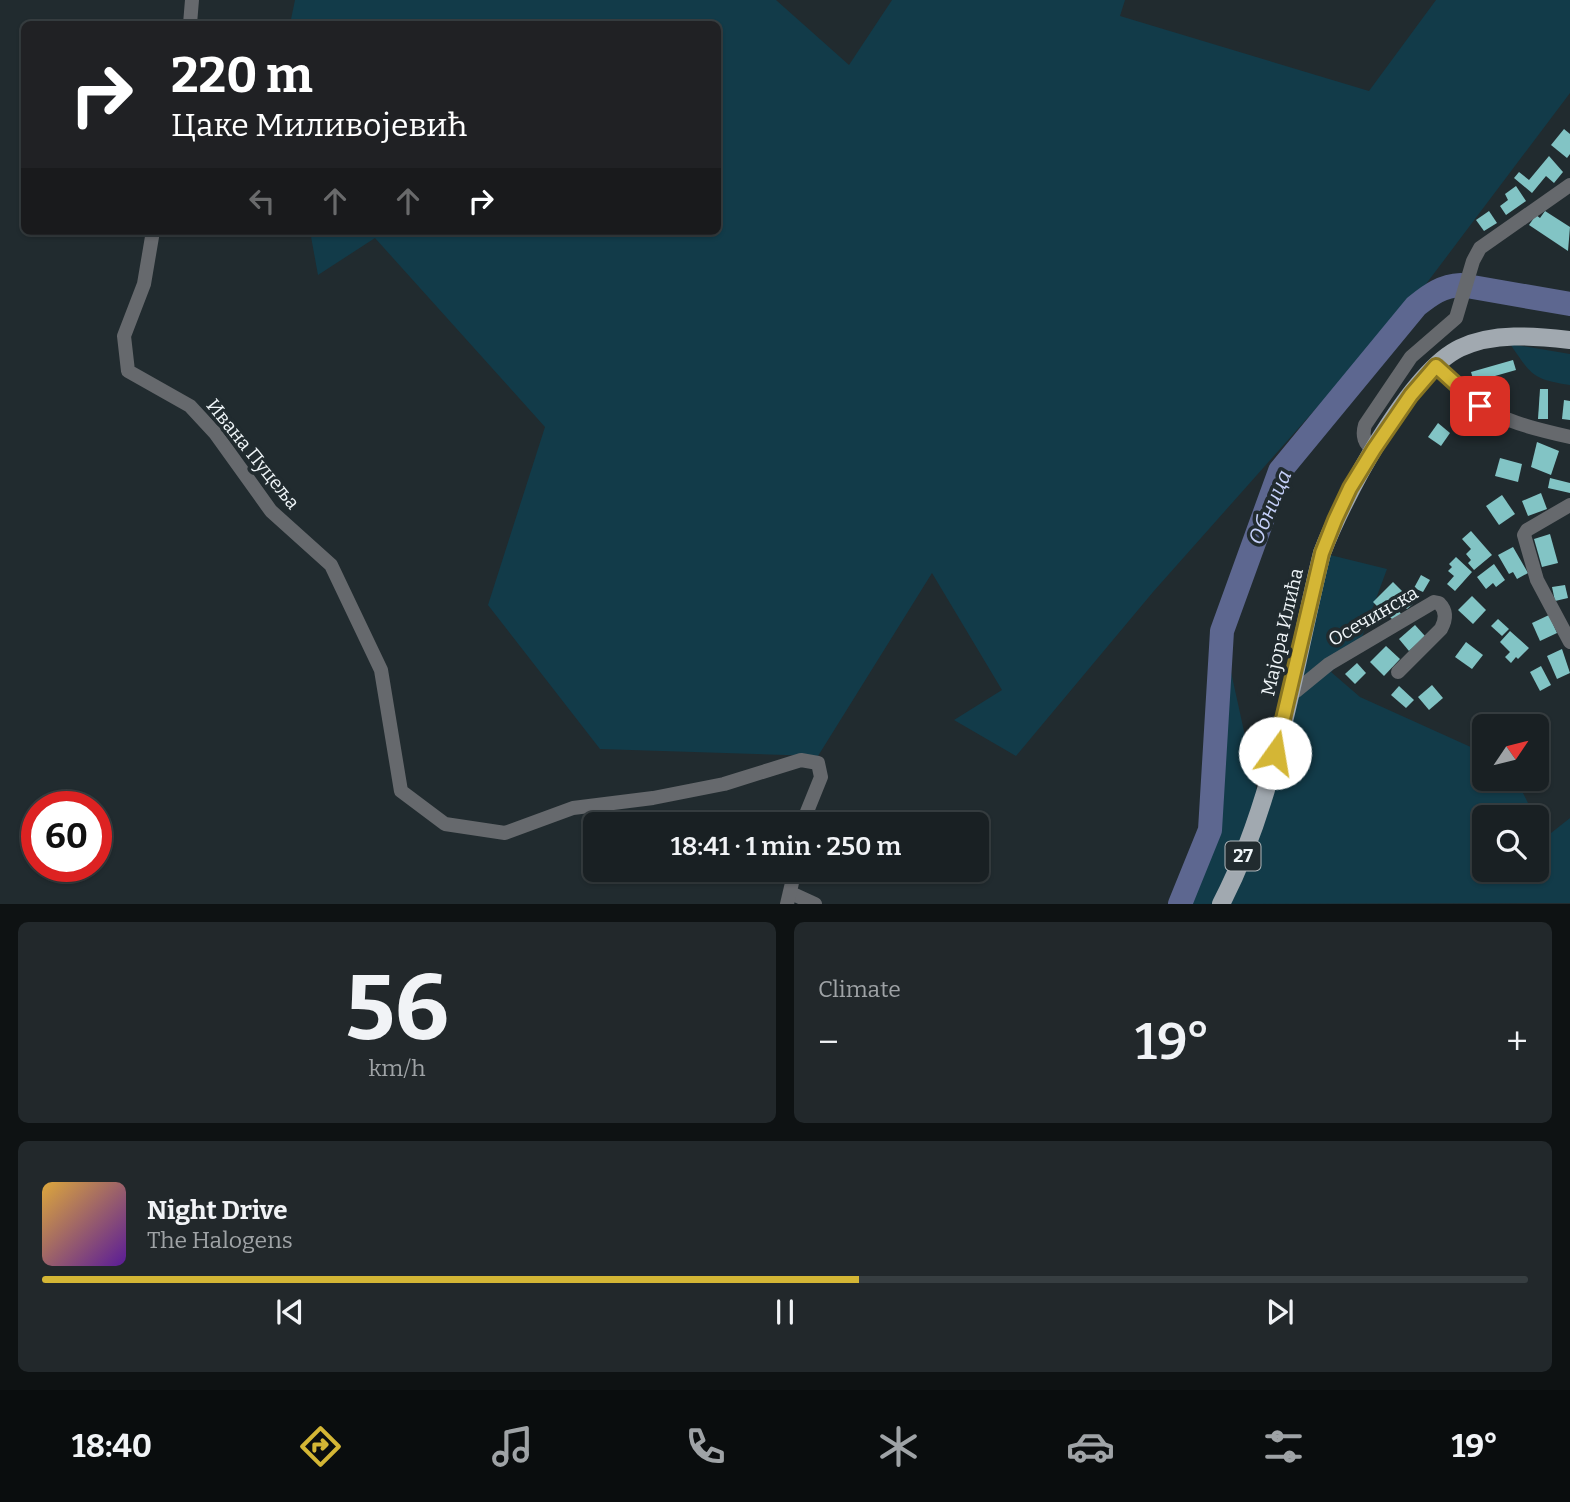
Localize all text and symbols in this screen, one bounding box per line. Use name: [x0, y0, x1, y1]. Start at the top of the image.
text: 220 m: [171, 46, 313, 105]
icon: right: [56, 49, 147, 140]
text: Цаке Миливојевић: [171, 106, 467, 144]
icon: left: [243, 182, 281, 220]
icon: ahead: [316, 182, 354, 220]
icon: ahead: [389, 182, 427, 220]
icon: right: [462, 182, 500, 220]
pin: [1450, 376, 1510, 436]
icon: arrive: [1461, 387, 1499, 425]
street label: Ивана Пуцеља: [202, 394, 305, 514]
water label: Обница: [1243, 466, 1297, 548]
street label: Мајора Илића: [1256, 565, 1308, 698]
street label: Осечинска: [1324, 581, 1423, 651]
north arrow: [1472, 714, 1549, 791]
map controls: [1472, 714, 1549, 882]
position arrow: [1238, 716, 1312, 790]
speed limit sign: 60: [21, 791, 112, 882]
button: search: [1472, 805, 1549, 882]
text: 18:41 · 1 min · 250 m: [671, 831, 901, 862]
road number: 27: [1226, 842, 1260, 870]
text: 56: [345, 954, 449, 1063]
text: Climate: [818, 975, 901, 1003]
text: 19°: [1135, 1010, 1210, 1073]
text: −: [818, 1019, 839, 1065]
text: +: [1506, 1019, 1528, 1065]
text: km/h: [369, 1054, 425, 1082]
text: Night Drive: [147, 1195, 288, 1226]
text: The Halogens: [147, 1226, 293, 1254]
icon: previous: [271, 1293, 309, 1331]
icon: pause: [766, 1293, 804, 1331]
icon: next: [1261, 1293, 1299, 1331]
icon: directions: [296, 1422, 345, 1471]
icon: music: [488, 1422, 537, 1471]
icon: phone: [681, 1422, 730, 1471]
icon: climate: [874, 1422, 923, 1471]
icon: car: [1066, 1422, 1115, 1471]
icon: filters: [1259, 1422, 1308, 1471]
text: 18:40: [72, 1427, 152, 1465]
text: 19°: [1452, 1427, 1498, 1465]

